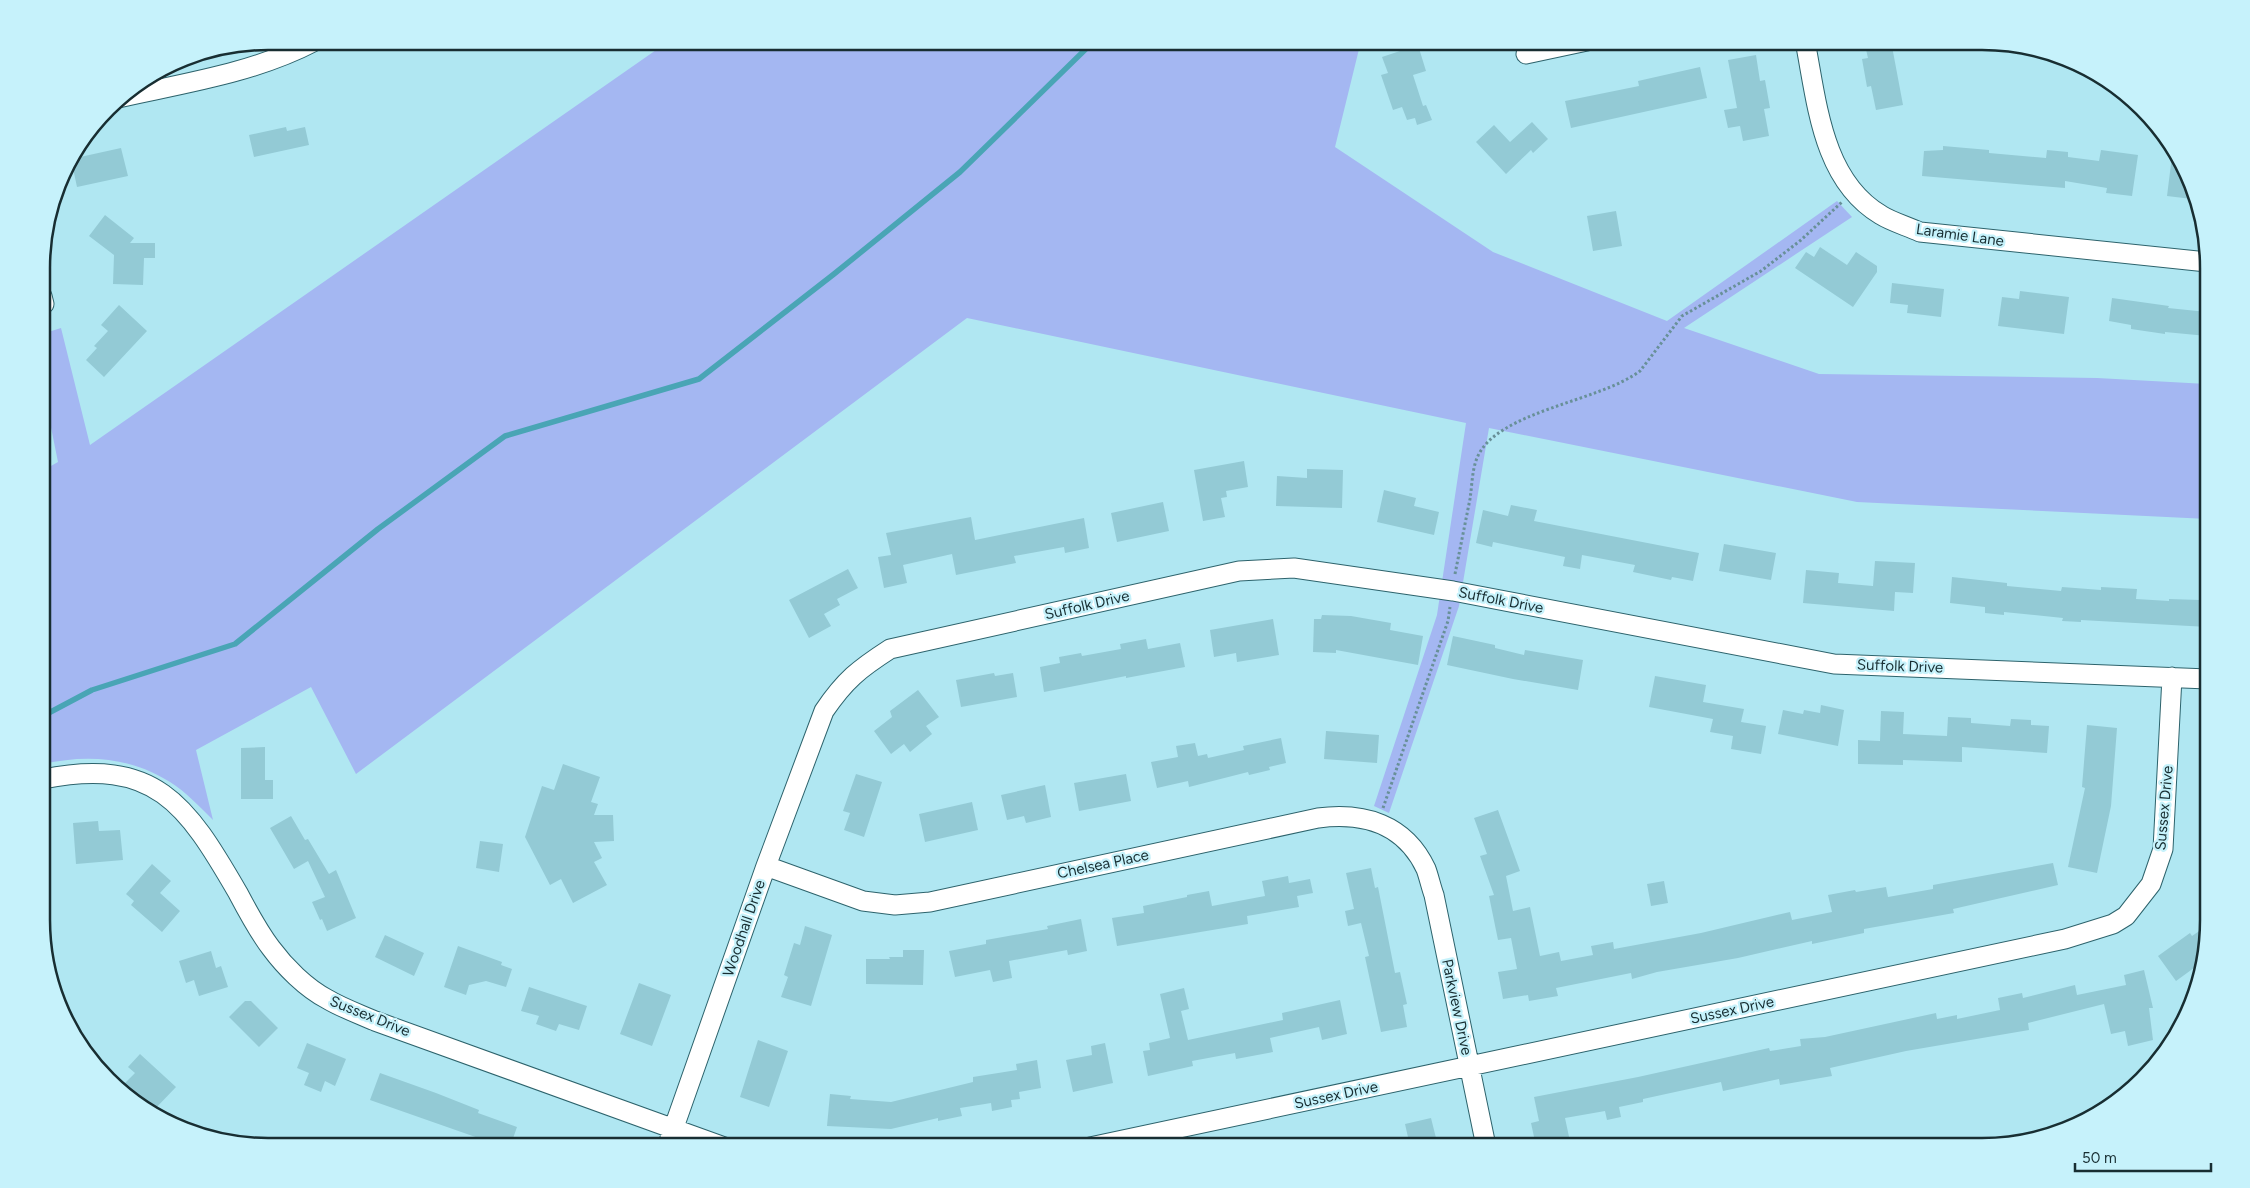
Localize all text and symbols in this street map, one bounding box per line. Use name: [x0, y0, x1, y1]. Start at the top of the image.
street label: Laramie Lane: [1915, 220, 2005, 250]
street label: Suffolk Drive: [1457, 583, 1545, 617]
street label: Suffolk Drive: [1043, 587, 1131, 623]
street label: Suffolk Drive: [1857, 656, 1943, 676]
street label: Sussex Drive: [2151, 765, 2177, 851]
street label: Chelsea Place: [1056, 846, 1150, 882]
street label: Woodhall Drive: [719, 877, 769, 979]
street label: Parkview Drive: [1438, 957, 1476, 1057]
street label: Sussex Drive: [327, 992, 413, 1040]
street label: Sussex Drive: [1688, 992, 1776, 1028]
street label: Sussex Drive: [1292, 1077, 1380, 1113]
scale bar: [2075, 1140, 2211, 1172]
text: 50 m: [2082, 1149, 2117, 1167]

